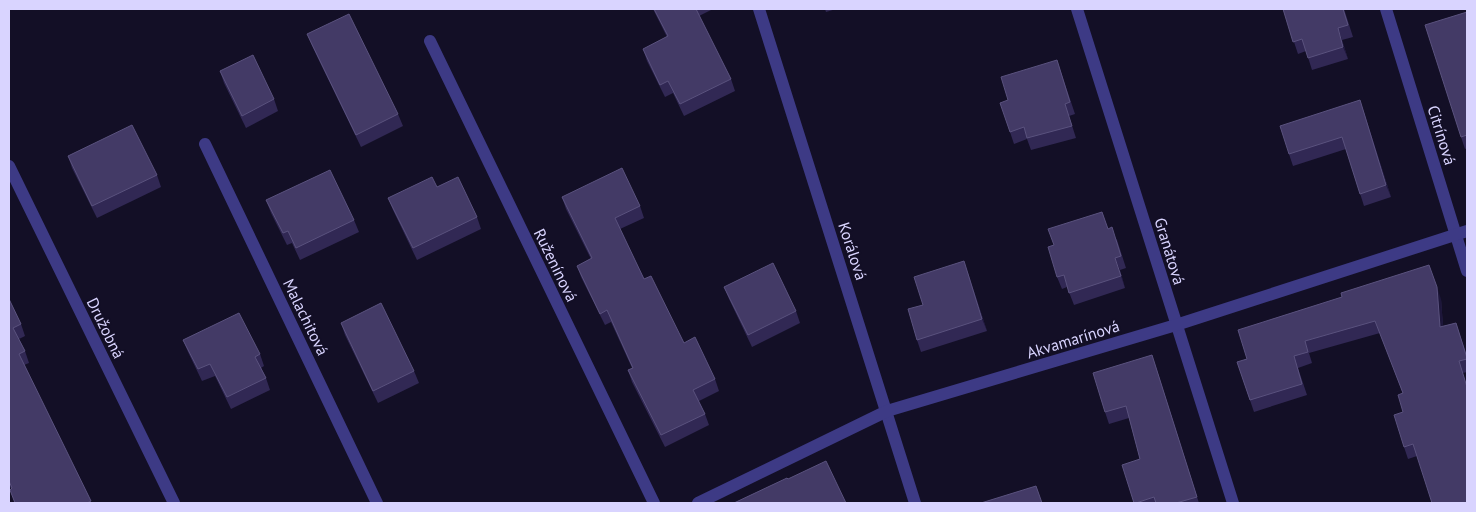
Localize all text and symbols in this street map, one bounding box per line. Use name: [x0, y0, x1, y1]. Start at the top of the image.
street label: Citrínová: [1423, 103, 1461, 167]
street label: Granátová: [1150, 215, 1190, 287]
street label: Korálová: [834, 220, 872, 282]
street label: Ruženínová: [530, 225, 582, 305]
street label: Malachitová: [279, 275, 333, 359]
street label: Družobná: [83, 294, 129, 362]
street label: Akvamarínová: [1024, 315, 1122, 363]

